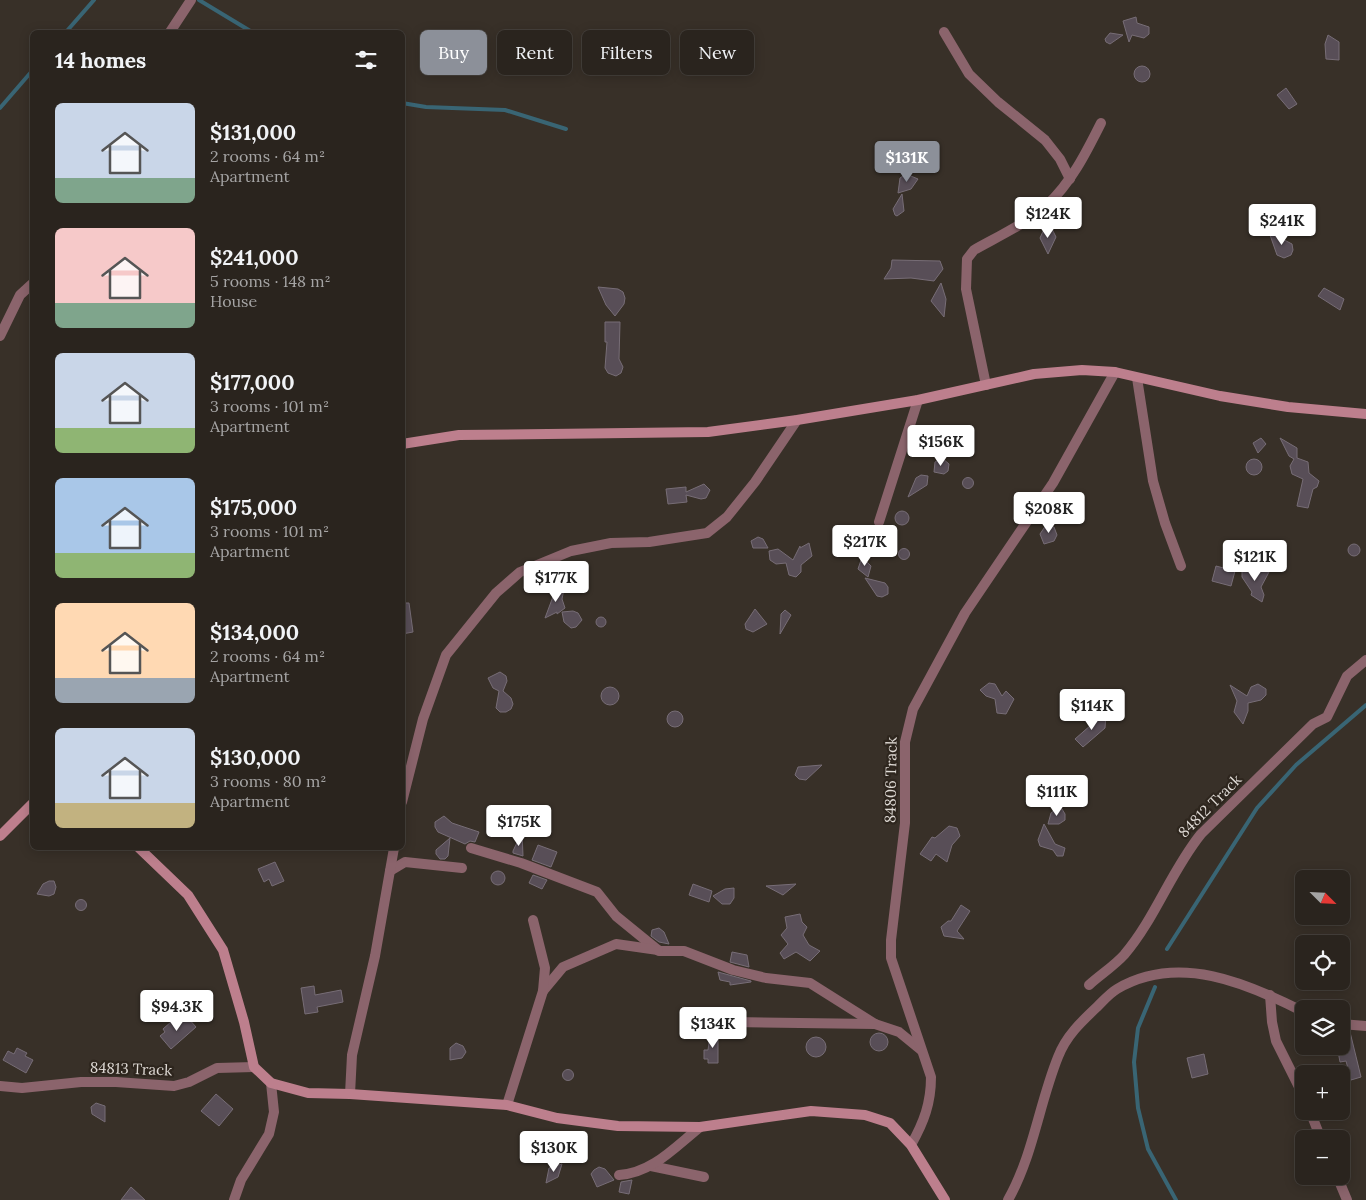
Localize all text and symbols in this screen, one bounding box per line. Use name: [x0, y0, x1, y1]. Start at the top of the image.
chip: Buy: [420, 30, 487, 75]
chip: Rent: [497, 30, 572, 75]
chip: Filters: [582, 30, 670, 75]
chip: New: [680, 30, 754, 75]
icon: filters: [352, 46, 380, 74]
text: 14 homes: [55, 47, 146, 74]
text: $131,000: [210, 119, 296, 146]
icon: home: [95, 123, 155, 183]
pin: $131K: [872, 140, 942, 183]
text: 2 rooms · 64 m²: [210, 146, 325, 166]
text: $131K: [886, 147, 928, 167]
text: Apartment: [210, 166, 290, 186]
pin: $124K: [1013, 196, 1083, 239]
text: $124K: [1026, 203, 1070, 223]
pin: $241K: [1247, 204, 1317, 246]
text: $241K: [1260, 210, 1304, 230]
text: $241,000: [210, 244, 299, 271]
icon: home: [95, 248, 155, 308]
text: 5 rooms · 148 m²: [210, 271, 331, 291]
text: House: [210, 291, 257, 311]
text: $177,000: [210, 369, 295, 396]
icon: home: [95, 373, 155, 433]
text: 3 rooms · 101 m²: [210, 396, 329, 416]
text: Apartment: [210, 416, 290, 436]
pin: $156K: [906, 424, 976, 467]
text: $156K: [918, 431, 964, 451]
pin: $208K: [1014, 492, 1084, 534]
text: $175,000: [210, 494, 297, 521]
icon: home: [95, 498, 155, 558]
text: $208K: [1025, 498, 1073, 518]
text: 3 rooms · 101 m²: [210, 521, 329, 541]
pin: $217K: [830, 524, 900, 567]
text: $217K: [843, 531, 887, 551]
pin: $121K: [1220, 540, 1290, 582]
text: Apartment: [210, 541, 290, 561]
text: $121K: [1234, 546, 1276, 566]
pin: $177K: [521, 560, 591, 603]
text: $177K: [535, 567, 577, 587]
text: $134,000: [210, 619, 299, 646]
icon: home: [95, 623, 155, 683]
text: 2 rooms · 64 m²: [210, 646, 325, 666]
text: Apartment: [210, 666, 290, 686]
pin: $114K: [1057, 688, 1127, 731]
text: $114K: [1071, 695, 1113, 715]
street label: 84806 Track: [880, 737, 901, 823]
text: $130,000: [210, 744, 301, 771]
icon: home: [95, 748, 155, 808]
street label: 84812 Track: [1174, 770, 1245, 841]
text: 3 rooms · 80 m²: [210, 771, 326, 791]
pin: $111K: [1022, 774, 1092, 817]
text: $111K: [1037, 781, 1077, 801]
text: Apartment: [210, 791, 290, 811]
pin: $175K: [484, 804, 554, 847]
text: $175K: [497, 811, 541, 831]
north arrow: [1295, 870, 1350, 925]
map controls: [1295, 870, 1350, 1185]
button: locate: [1295, 935, 1350, 990]
pin: $94.3K: [136, 990, 218, 1032]
text: $94.3K: [151, 996, 203, 1016]
button: layers: [1295, 1000, 1350, 1055]
pin: $134K: [678, 1006, 748, 1049]
text: $134K: [690, 1013, 736, 1033]
street label: 84813 Track: [90, 1058, 172, 1079]
button: +: [1295, 1065, 1350, 1120]
pin: $130K: [519, 1130, 589, 1173]
button: −: [1295, 1130, 1350, 1185]
text: $130K: [531, 1137, 577, 1157]

